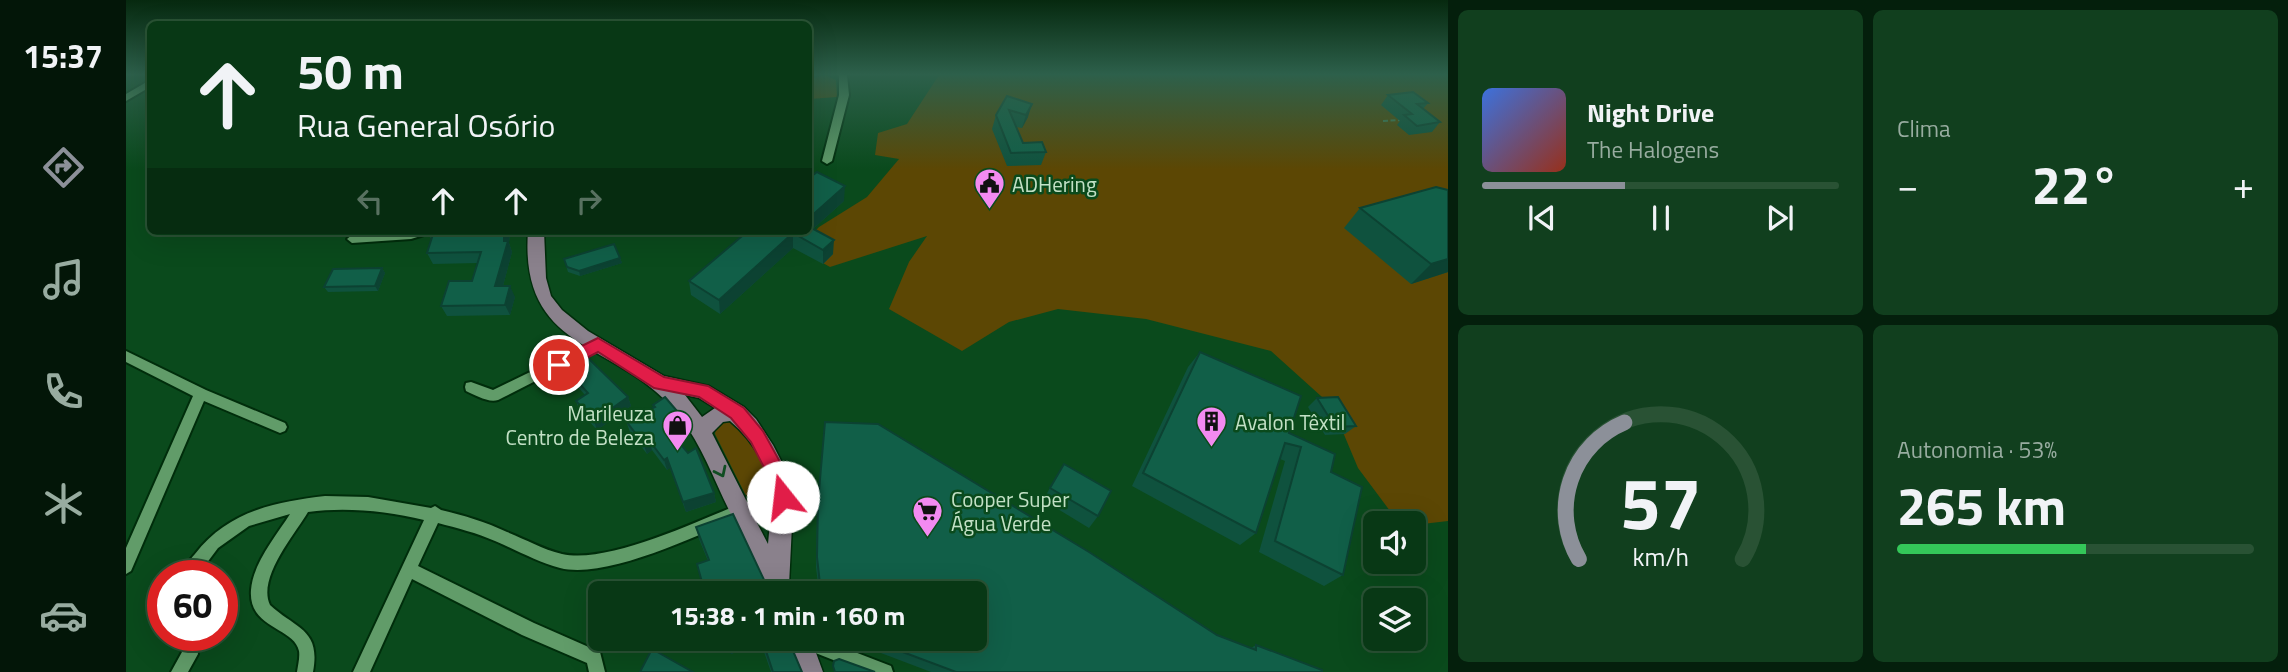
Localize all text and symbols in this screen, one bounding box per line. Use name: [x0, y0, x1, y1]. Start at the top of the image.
text: 15:37: [23, 32, 103, 80]
text: 50 m: [297, 33, 404, 108]
icon: ahead: [182, 49, 273, 140]
text: Night Drive: [1587, 93, 1714, 132]
text: Rua General Osório: [297, 101, 555, 149]
text: Clima: [1897, 111, 1951, 146]
text: The Halogens: [1587, 132, 1719, 167]
icon: directions: [39, 143, 88, 192]
text: 22°: [2032, 145, 2119, 224]
text: −: [1897, 156, 1918, 214]
text: +: [2233, 156, 2254, 214]
public building icon: ADHering: [972, 167, 1006, 211]
place label: ADHering: [1012, 168, 1097, 200]
icon: left: [351, 182, 389, 220]
icon: ahead: [424, 182, 462, 220]
icon: ahead: [497, 182, 535, 220]
icon: right: [570, 182, 608, 220]
icon: previous: [1523, 199, 1561, 237]
icon: pause: [1642, 199, 1680, 237]
icon: next: [1761, 199, 1799, 237]
icon: music: [39, 255, 88, 304]
pin: [529, 335, 589, 395]
icon: arrive: [540, 346, 578, 384]
icon: phone: [39, 367, 88, 416]
place label: Marileuza Centro de Beleza: [505, 397, 654, 453]
building icon: Avalon Têxtil: [1195, 405, 1229, 449]
place label: Avalon Têxtil: [1235, 406, 1345, 438]
shop icon: Marileuza Centro de Beleza: [660, 408, 694, 452]
text: Autonomia · 53%: [1897, 432, 2057, 467]
text: 57: [1620, 448, 1701, 558]
position arrow: [746, 460, 820, 534]
one-way arrow: [713, 465, 727, 477]
text: 265 km: [1897, 466, 2066, 545]
icon: climate: [39, 479, 88, 528]
place label: Cooper Super Água Verde: [951, 483, 1069, 539]
supermarket icon: Cooper Super Água Verde: [911, 494, 945, 538]
map controls: [1363, 511, 1426, 651]
button: sound: [1363, 511, 1426, 574]
text: km/h: [1632, 538, 1689, 576]
speed limit sign: 60: [147, 560, 238, 651]
button: layers: [1363, 588, 1426, 651]
icon: car: [39, 591, 88, 640]
text: 15:38 · 1 min · 160 m: [670, 596, 905, 635]

